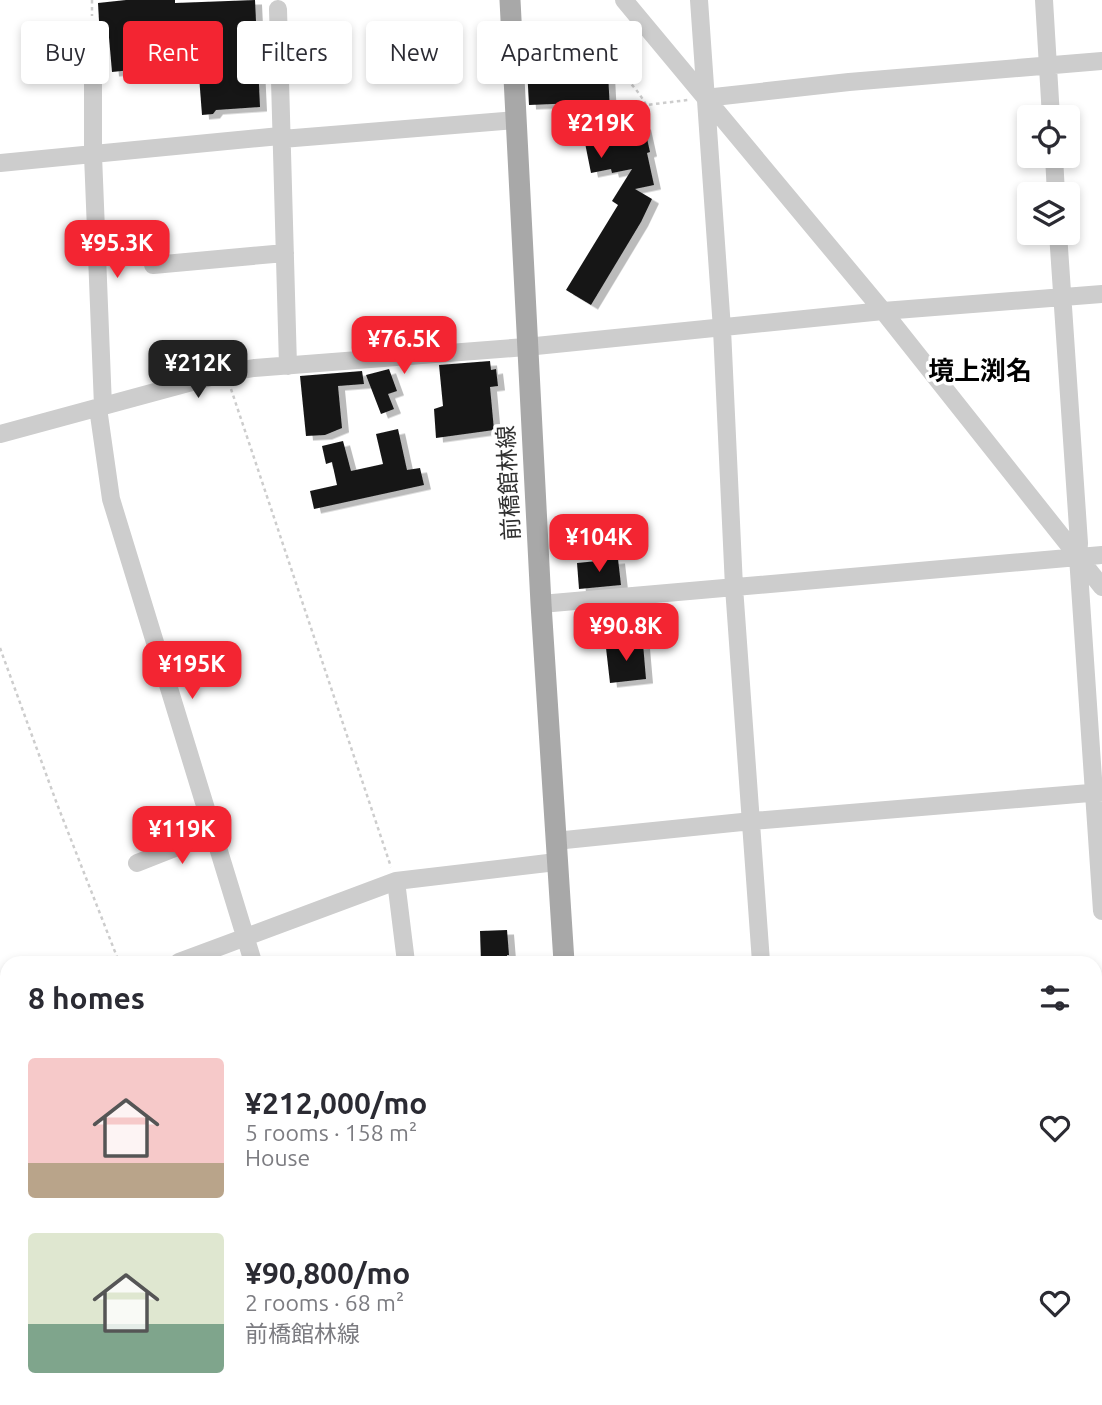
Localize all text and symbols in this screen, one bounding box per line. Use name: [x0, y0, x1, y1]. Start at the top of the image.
chip: Buy: [21, 21, 109, 84]
chip: Rent: [123, 21, 223, 84]
chip: Filters: [237, 21, 352, 84]
chip: New: [366, 21, 463, 84]
chip: Apartment: [477, 21, 642, 84]
pin: ¥219K: [552, 100, 650, 160]
map controls: [1017, 105, 1080, 245]
button: locate: [1017, 105, 1080, 168]
text: ¥219K: [567, 110, 635, 135]
button: layers: [1017, 182, 1080, 245]
pin: ¥95.3K: [60, 220, 174, 280]
text: ¥95.3K: [81, 230, 153, 255]
pin: ¥76.5K: [347, 316, 461, 376]
text: ¥76.5K: [368, 326, 440, 351]
pin: ¥212K: [149, 340, 247, 400]
text: ¥212K: [164, 350, 232, 375]
district label: 境上渕名: [928, 356, 1032, 385]
street label: 前橋館林線: [493, 425, 523, 541]
pin: ¥104K: [550, 514, 648, 574]
text: ¥104K: [565, 524, 633, 549]
pin: ¥90.8K: [569, 604, 683, 663]
text: ¥90.8K: [590, 613, 662, 638]
pin: ¥195K: [143, 642, 241, 701]
text: ¥195K: [158, 651, 226, 676]
pin: ¥119K: [133, 806, 231, 866]
text: ¥119K: [148, 816, 216, 841]
icon: filters: [1036, 979, 1074, 1017]
text: 8 homes: [28, 981, 145, 1015]
icon: home: [84, 1086, 168, 1170]
text: ¥212,000/mo: [245, 1086, 427, 1120]
icon: heart: [1036, 1109, 1074, 1147]
text: 5 rooms · 158 m²: [245, 1120, 417, 1145]
text: House: [245, 1145, 310, 1170]
text: ¥90,800/mo: [245, 1256, 410, 1290]
icon: home: [84, 1261, 168, 1345]
icon: heart: [1036, 1284, 1074, 1322]
text: 2 rooms · 68 m²: [245, 1290, 404, 1315]
text: 前橋館林線: [245, 1321, 360, 1346]

